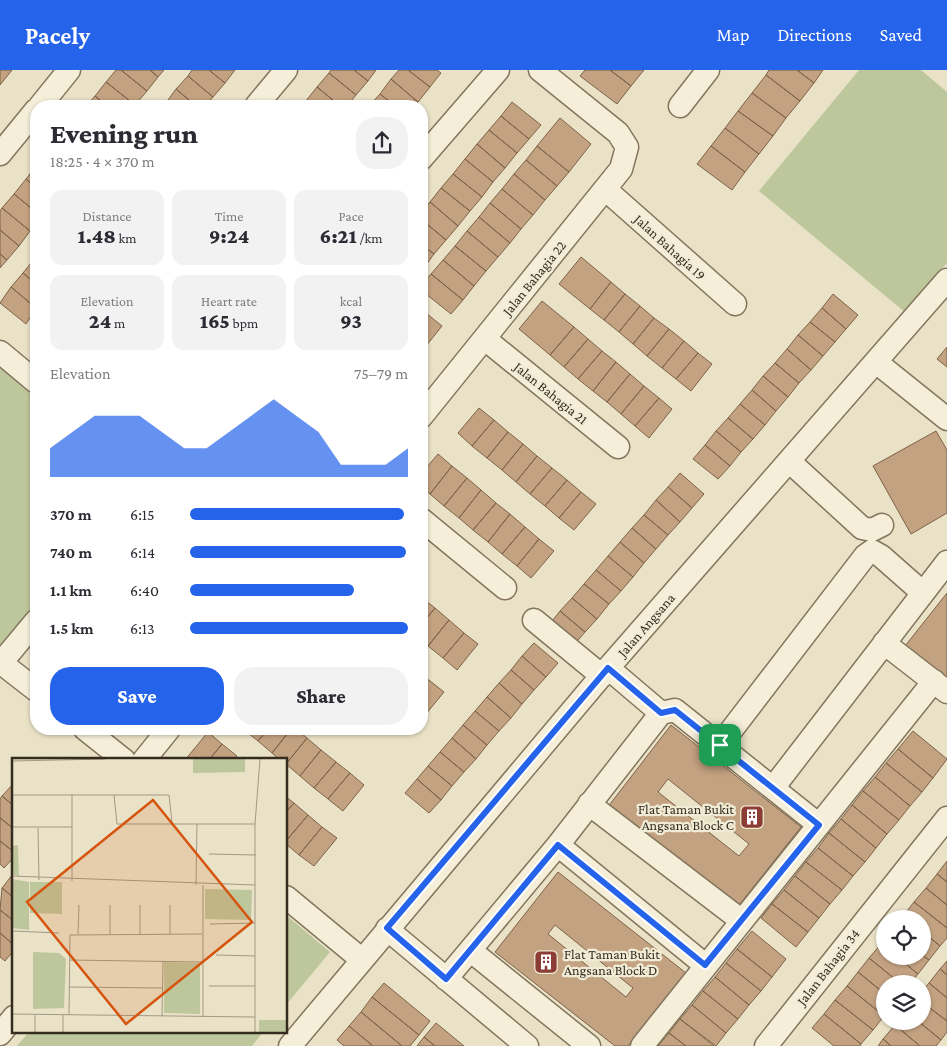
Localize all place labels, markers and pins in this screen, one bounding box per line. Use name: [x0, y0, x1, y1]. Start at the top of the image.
pin: [699, 724, 741, 766]
place label: Flat Taman Bukit Angsana Block C: [638, 801, 734, 833]
building icon: Flat Taman Bukit Angsana Block C: [739, 804, 765, 830]
place label: Flat Taman Bukit Angsana Block D: [564, 946, 660, 978]
building icon: Flat Taman Bukit Angsana Block D: [533, 949, 559, 975]

